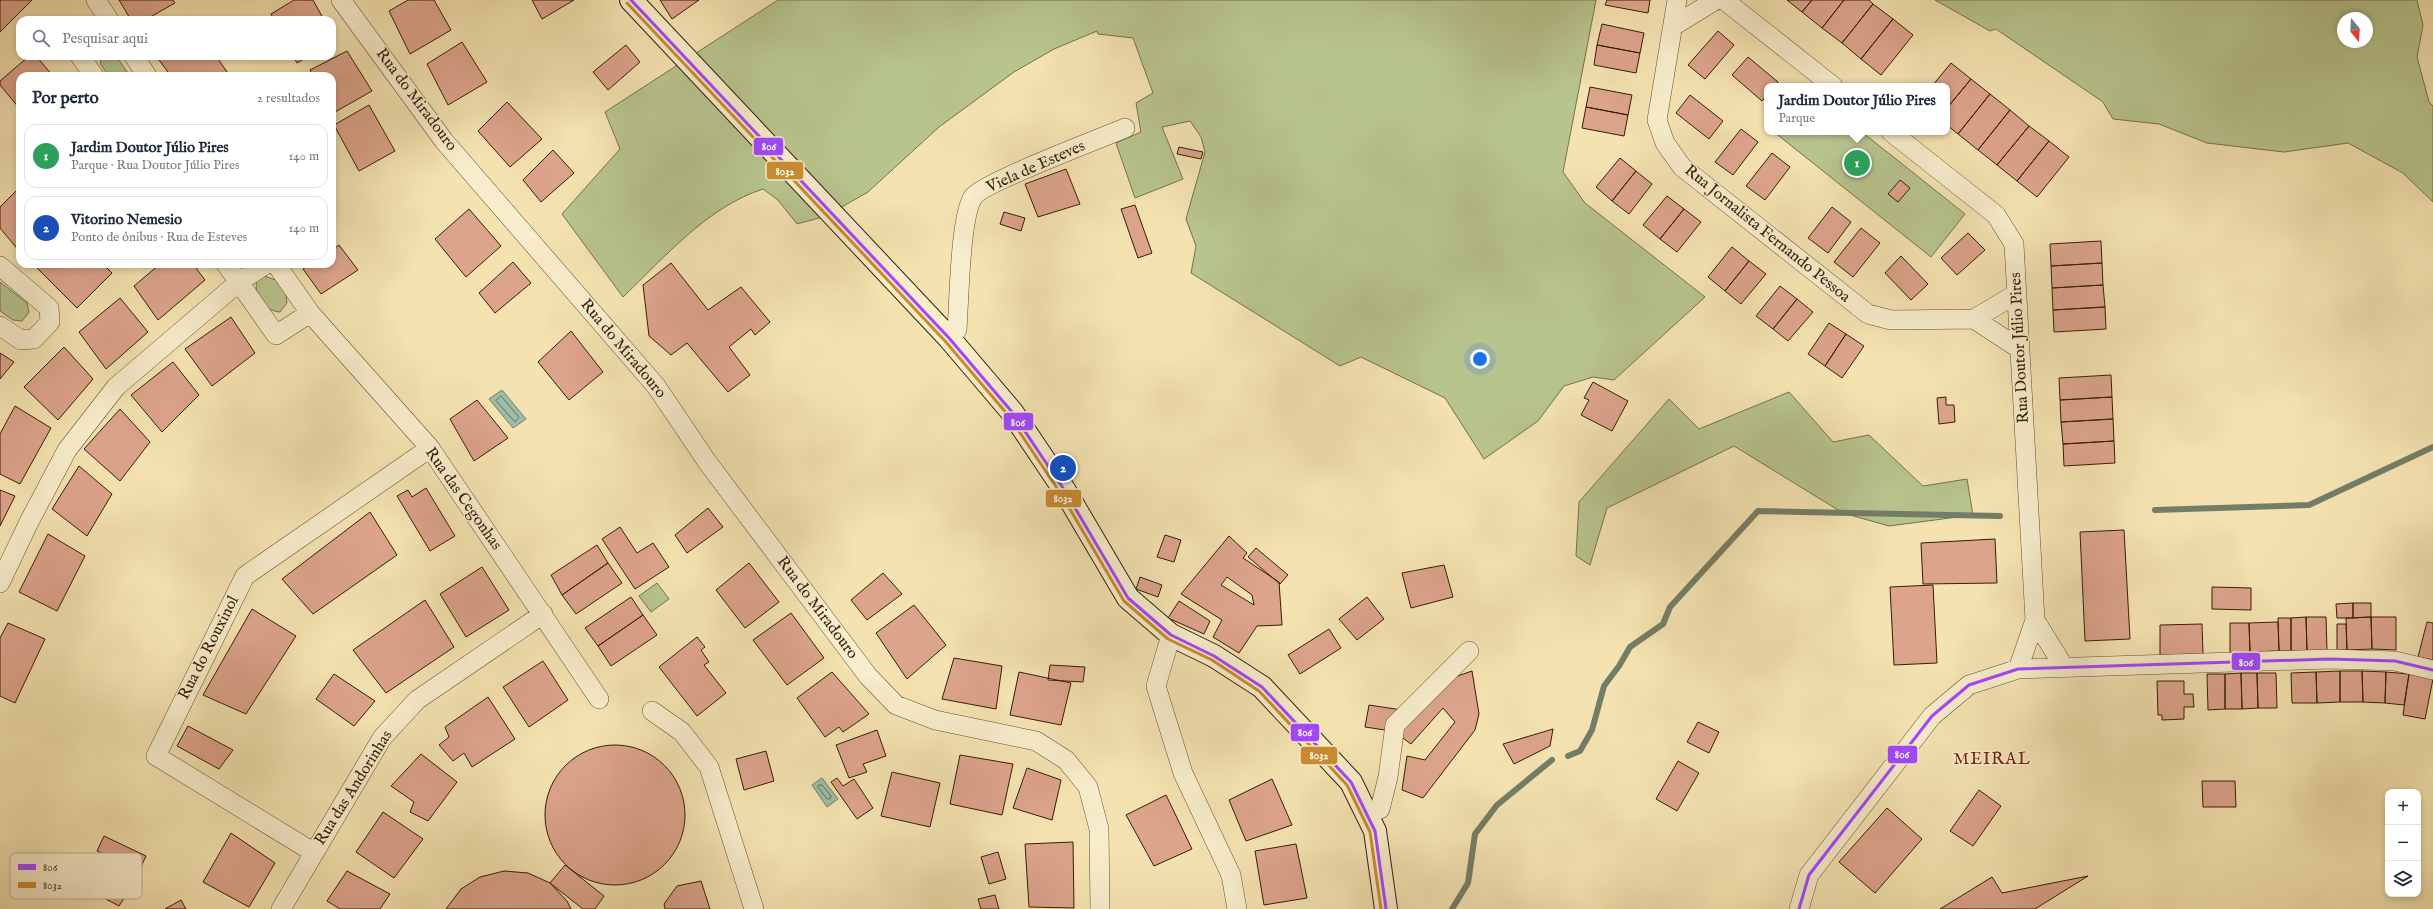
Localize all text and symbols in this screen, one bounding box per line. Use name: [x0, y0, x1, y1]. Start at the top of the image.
north arrow: [2337, 12, 2373, 48]
search box: [16, 16, 336, 60]
icon: search: [30, 27, 52, 49]
text: Pesquisar aqui: [62, 29, 148, 48]
street label: Rua do Miradouro: [371, 45, 461, 156]
popup: [1764, 83, 1950, 135]
text: Por perto: [32, 88, 99, 109]
text: 2 resultados: [257, 90, 320, 107]
text: Jardim Doutor Júlio Pires: [1778, 91, 1936, 110]
text: Parque: [1778, 110, 1815, 127]
street label: Viela de Esteves: [983, 136, 1089, 198]
line badge: 806: [753, 137, 784, 156]
text: Jardim Doutor Júlio Pires: [71, 138, 229, 157]
text: 806: [762, 140, 778, 154]
text: 1: [44, 148, 48, 165]
text: 140 m: [289, 148, 319, 165]
pin: 1: [1844, 148, 1870, 178]
text: Parque · Rua Doutor Júlio Pires: [71, 157, 240, 174]
line badge: 8032: [766, 161, 804, 180]
street label: Rua Jornalista Fernando Pessoa: [1680, 161, 1854, 307]
text: 8032: [776, 165, 795, 179]
text: Vitorino Nemesio: [71, 210, 182, 229]
text: 2: [43, 220, 49, 237]
text: 140 m: [289, 220, 319, 237]
text: Ponto de ônibus · Rua de Esteves: [71, 229, 247, 246]
street label: Rua Doutor Júlio Pires: [2006, 272, 2034, 424]
street label: Rua do Miradouro: [576, 295, 671, 403]
your location: [1470, 349, 1490, 369]
line badge: 806: [1003, 412, 1034, 431]
text: 806: [1011, 416, 1027, 430]
street label: Rua das Cegonhas: [420, 444, 506, 555]
pin: 2: [1050, 453, 1076, 483]
line badge: 8032: [1045, 489, 1082, 508]
text: 8032: [1054, 492, 1073, 506]
street label: Rua do Miradouro: [772, 553, 862, 664]
street label: Rua do Rouxinol: [174, 592, 244, 703]
line badge: 806: [2231, 652, 2261, 671]
text: 806: [2239, 656, 2255, 670]
line badge: 806: [1290, 723, 1320, 742]
text: 806: [1298, 726, 1314, 740]
street label: Rua das Andorinhas: [311, 727, 398, 849]
line badge: 806: [1887, 745, 1918, 764]
line badge: 8032: [1300, 746, 1338, 765]
text: 806: [1895, 748, 1911, 762]
text: 8032: [1310, 749, 1329, 763]
district label: MEIRAL: [1953, 749, 2031, 770]
map controls: [2385, 789, 2421, 897]
button: +: [2385, 789, 2421, 825]
button: −: [2385, 825, 2421, 861]
legend: [10, 853, 142, 899]
text: 806: [43, 861, 58, 875]
button: layers: [2385, 861, 2421, 897]
text: 8032: [43, 879, 62, 893]

